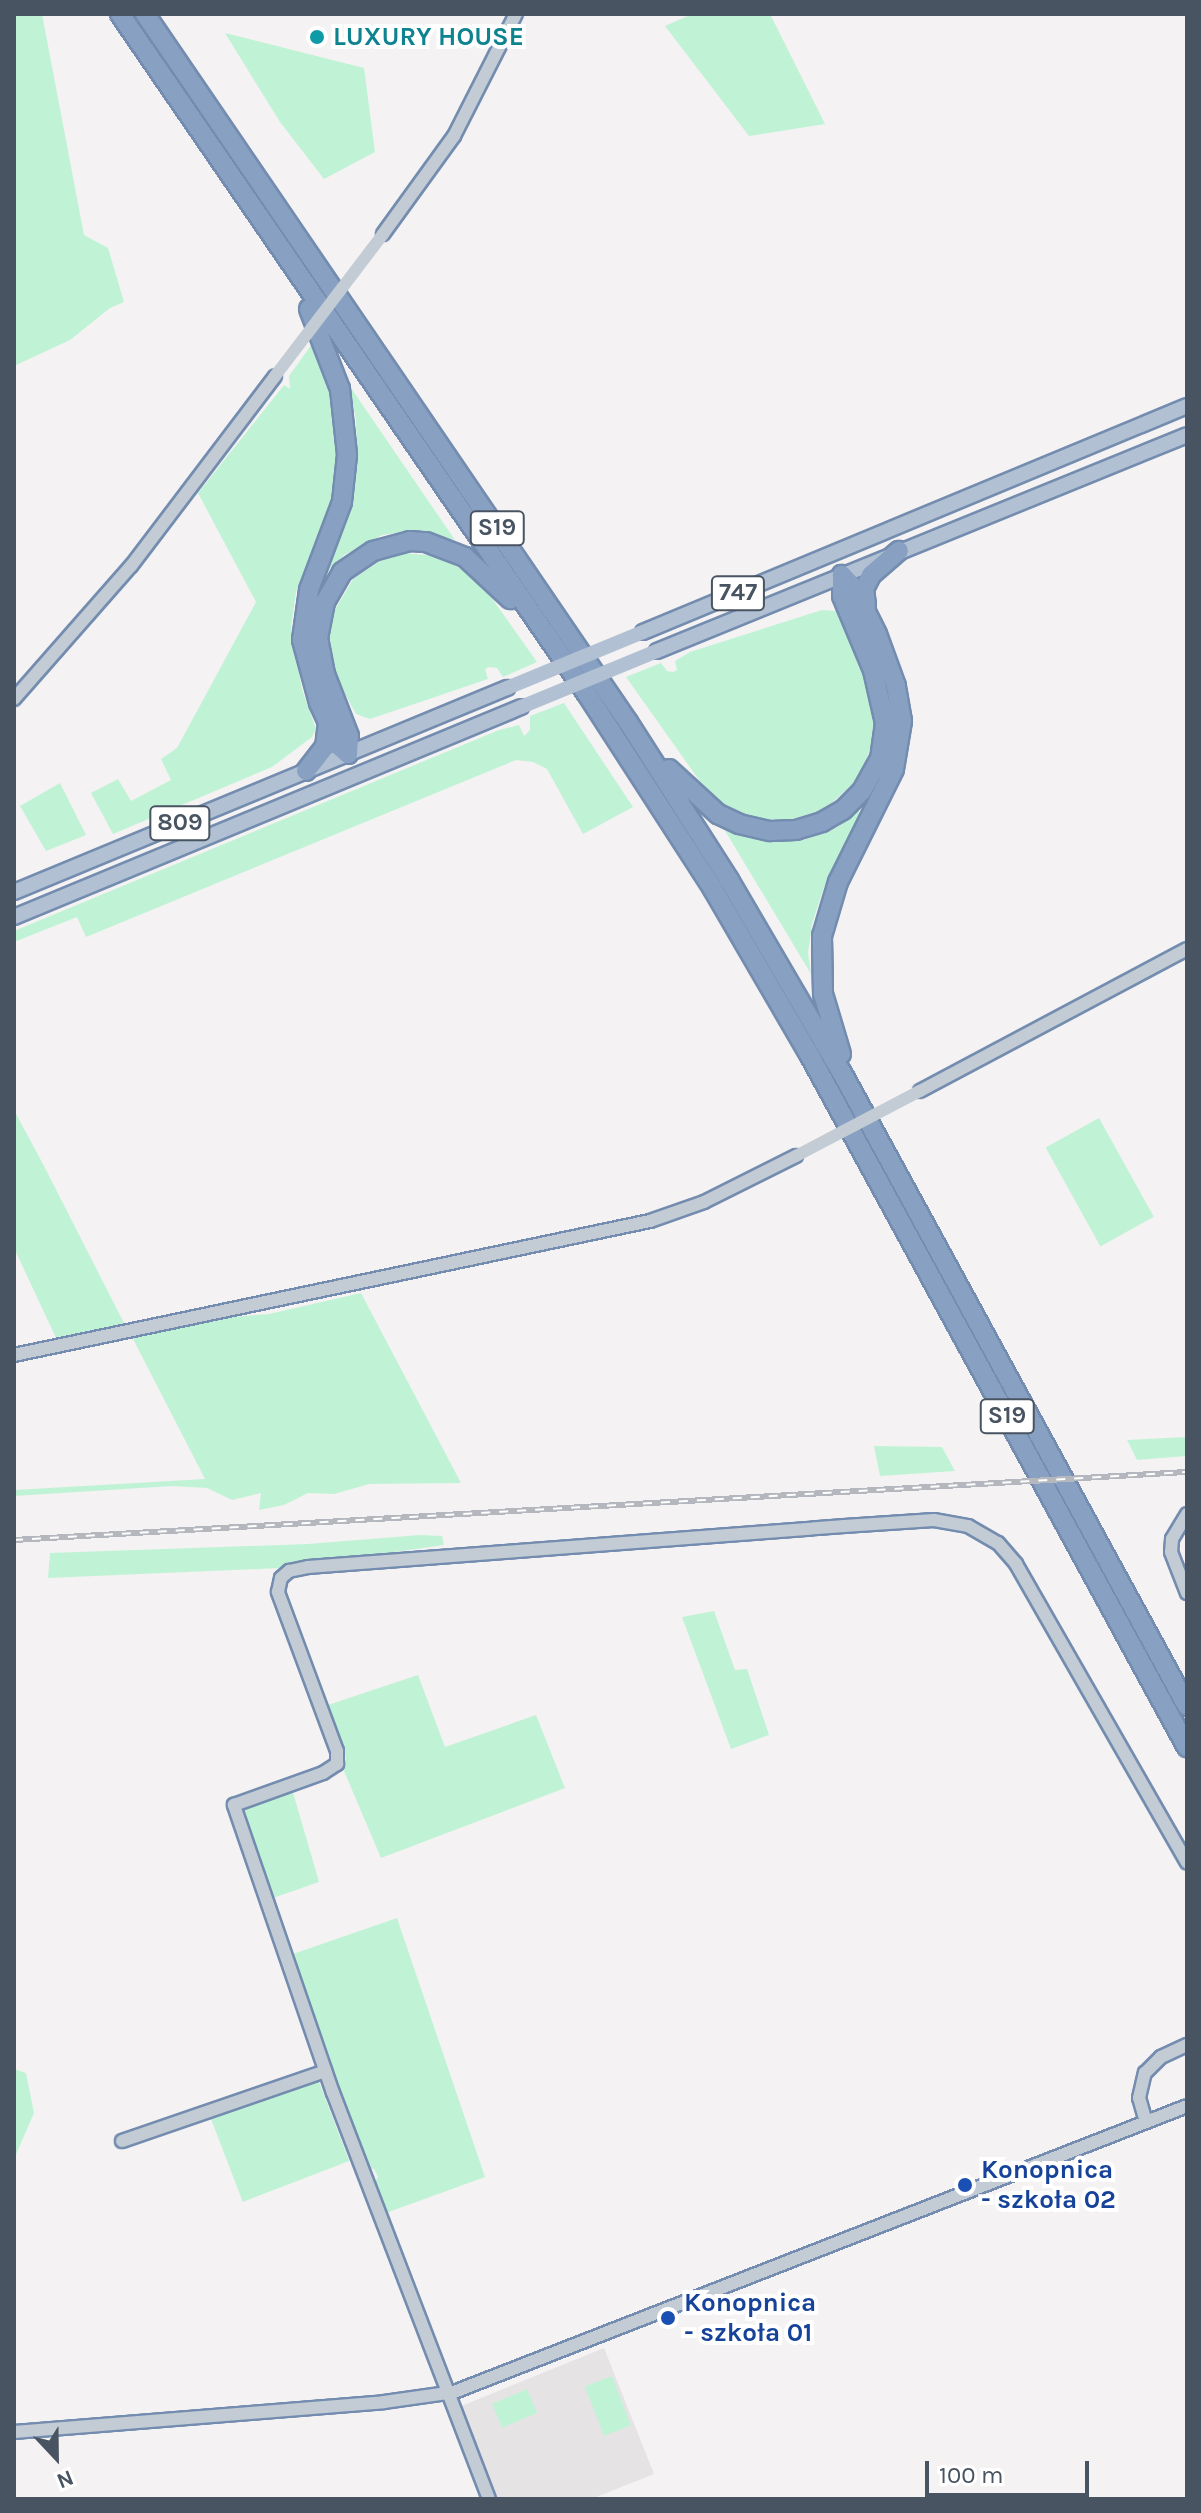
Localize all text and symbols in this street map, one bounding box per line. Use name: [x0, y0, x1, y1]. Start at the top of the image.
place label: LUXURY HOUSE: [333, 21, 524, 53]
marker: LUXURY HOUSE: [308, 28, 326, 46]
road number: S19: [469, 508, 525, 548]
road number: 747: [710, 573, 766, 613]
road number: 809: [148, 803, 212, 843]
road number: S19: [979, 1396, 1035, 1436]
place label: Konopnica - szkoła 02: [981, 2154, 1116, 2216]
marker: Konopnica - szkoła 02: [956, 2176, 974, 2194]
place label: Konopnica - szkoła 01: [684, 2287, 816, 2348]
marker: Konopnica - szkoła 01: [659, 2309, 677, 2327]
north arrow: [16, 2417, 96, 2497]
scale bar: [929, 2445, 1093, 2495]
text: 100 m: [939, 2461, 1004, 2489]
text: N: [53, 2464, 77, 2494]

